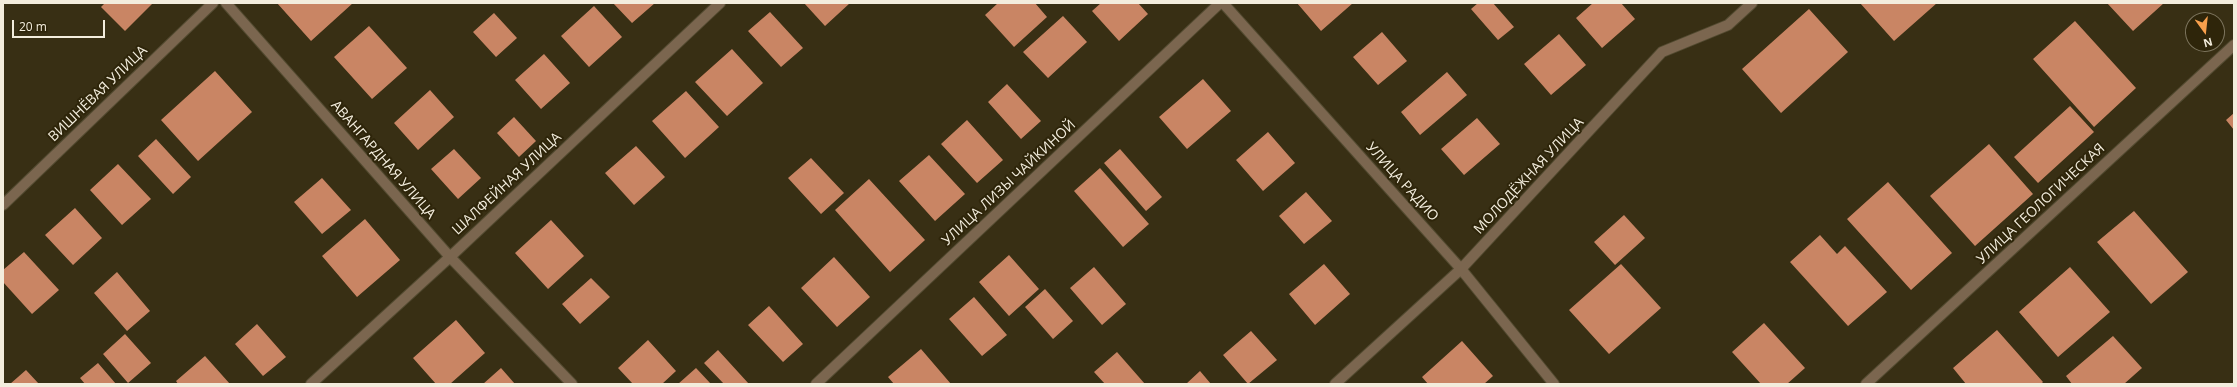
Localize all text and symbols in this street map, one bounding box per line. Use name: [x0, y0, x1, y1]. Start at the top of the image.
scale bar: [14, 12, 107, 38]
north arrow: [2185, 12, 2225, 52]
text: 20 m: [19, 18, 47, 35]
text: N: [2202, 35, 2214, 52]
street label: ВИШНЁВАЯ УЛИЦА: [45, 42, 151, 146]
street label: АВАНГАРДНАЯ УЛИЦА: [327, 97, 439, 223]
street label: МОЛОДЁЖНАЯ УЛИЦА: [1471, 114, 1587, 238]
street label: УЛИЦА ЛИЗЫ ЧАЙКИНОЙ: [939, 117, 1079, 249]
street label: ШАЛФЕЙНАЯ УЛИЦА: [449, 129, 565, 239]
street label: УЛИЦА РАДИО: [1362, 139, 1442, 225]
street label: УЛИЦА ГЕОЛОГИЧЕСКАЯ: [1973, 140, 2109, 268]

